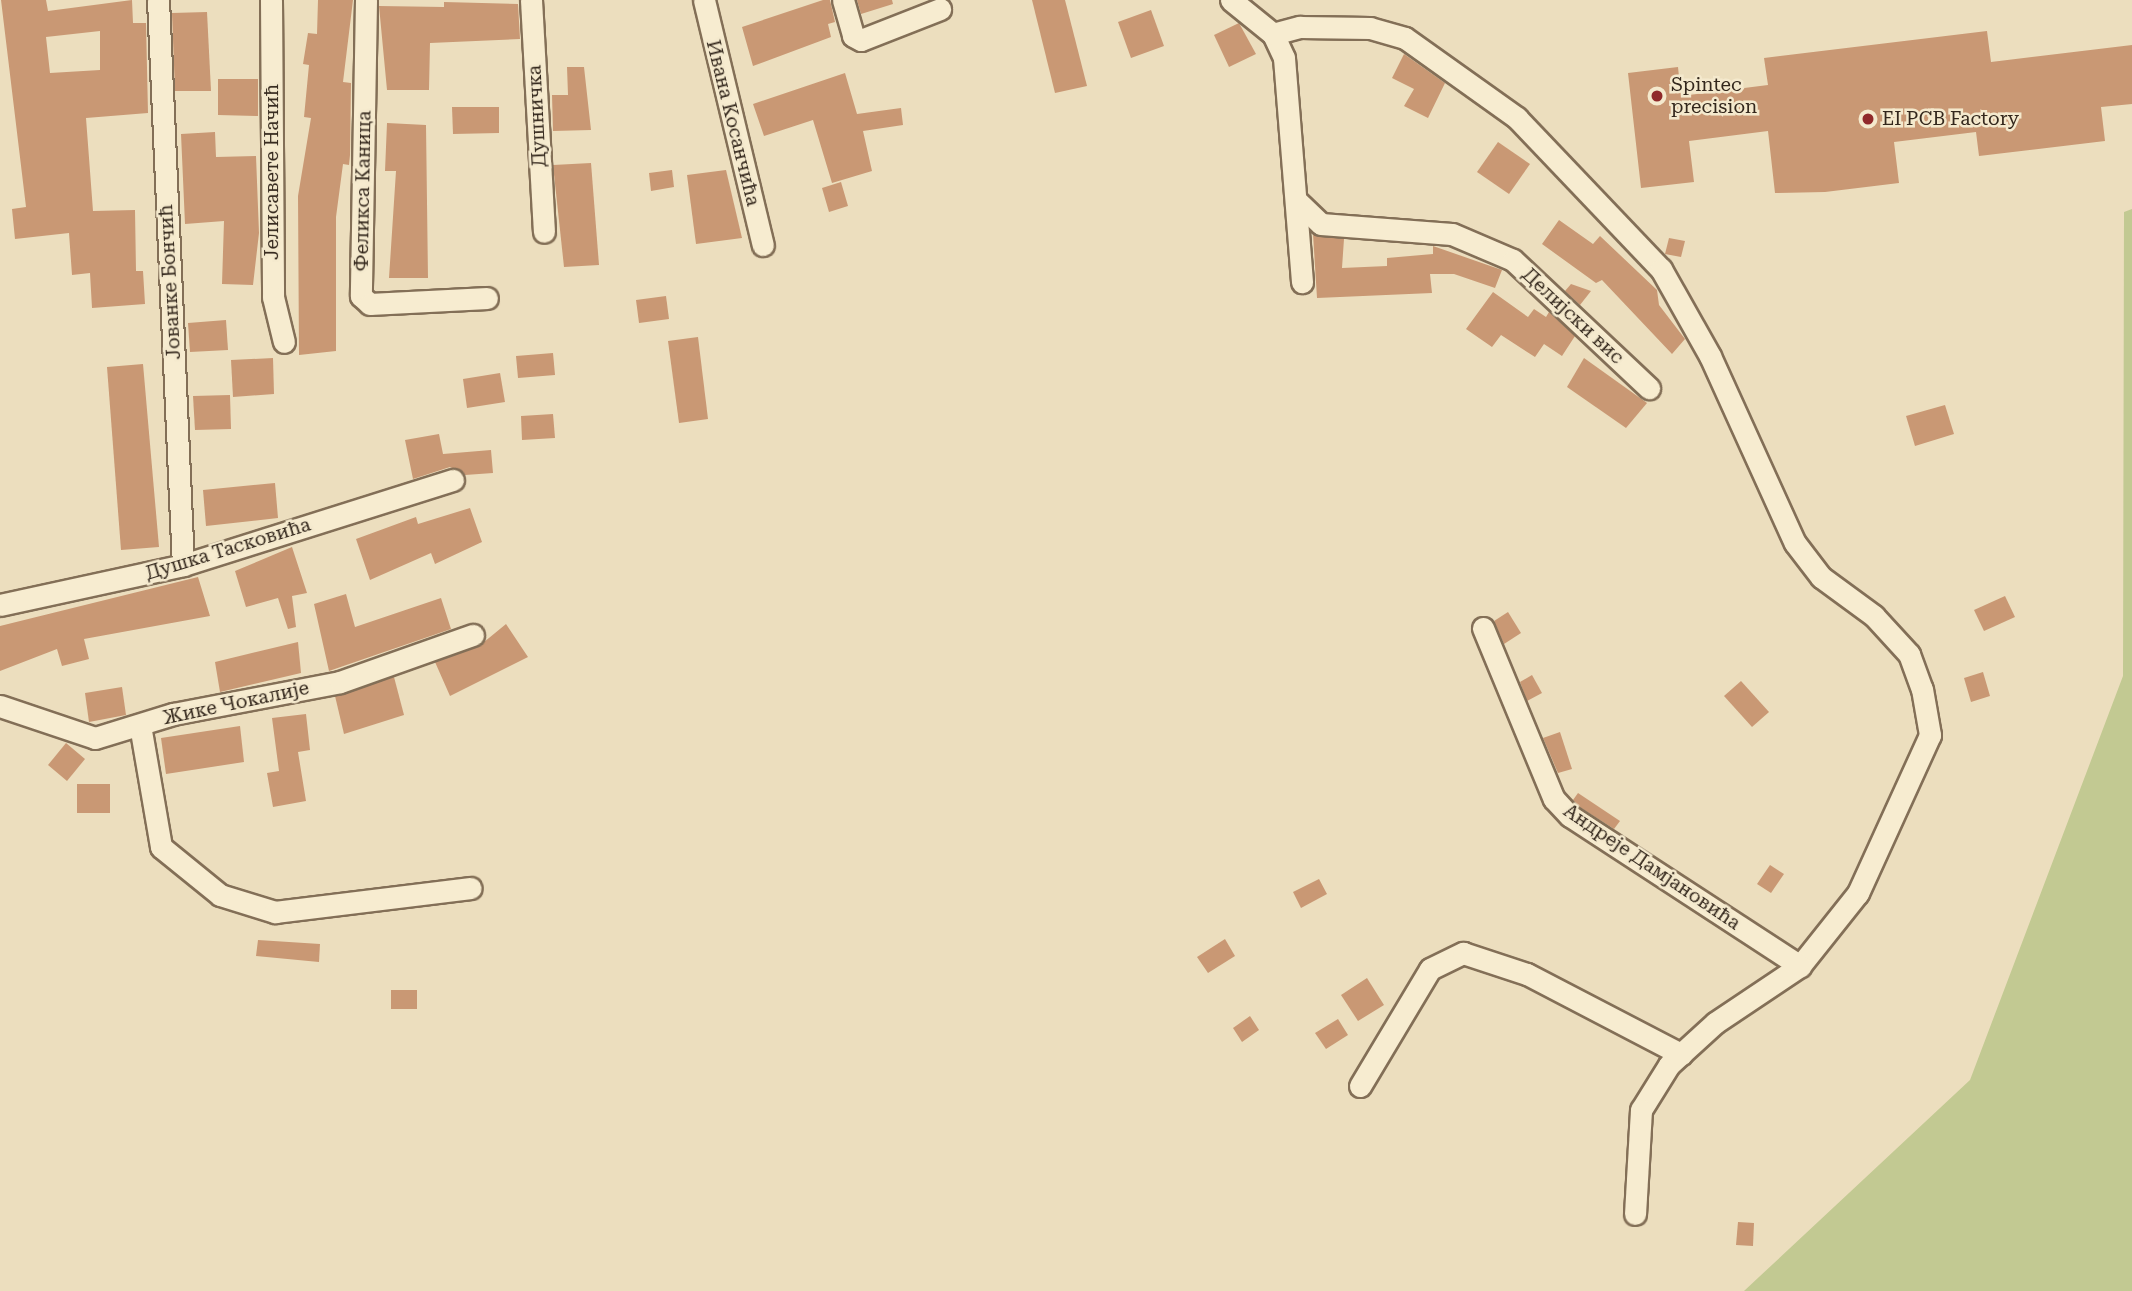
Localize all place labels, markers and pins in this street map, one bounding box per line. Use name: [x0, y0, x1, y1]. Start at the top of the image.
place label: Spintec precision: [1671, 74, 1757, 118]
marker: Spintec precision: [1649, 88, 1665, 104]
place label: EI PCB Factory: [1882, 108, 2019, 130]
marker: EI PCB Factory: [1860, 111, 1876, 127]

